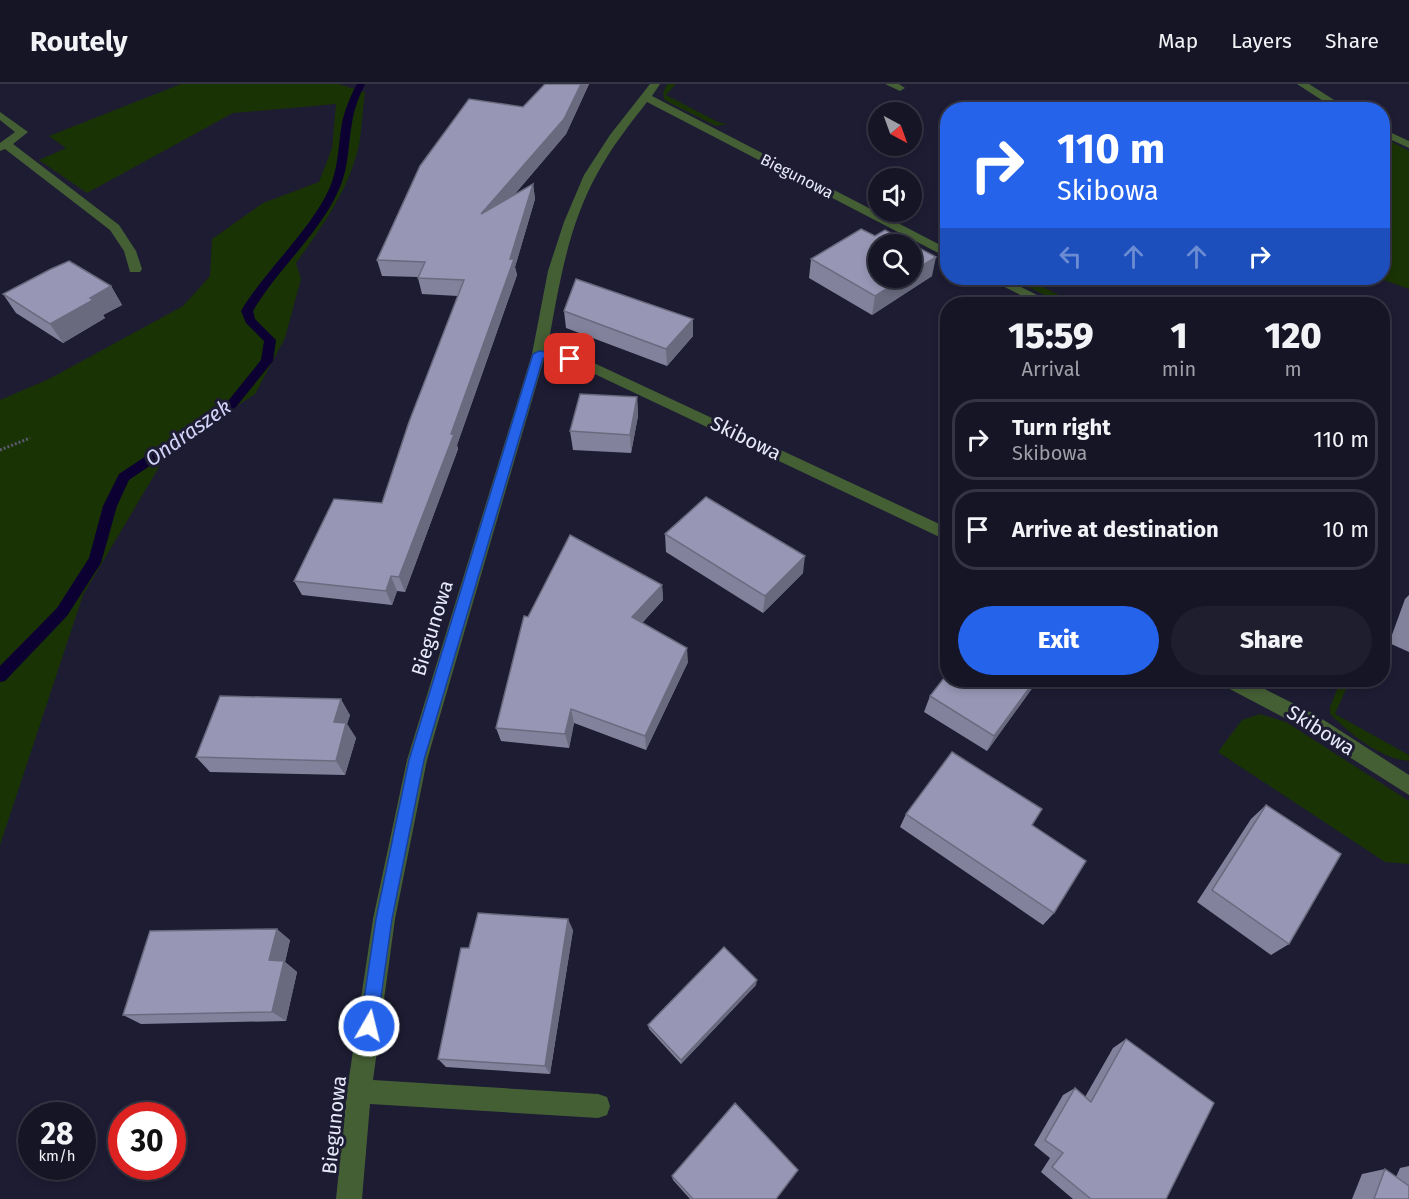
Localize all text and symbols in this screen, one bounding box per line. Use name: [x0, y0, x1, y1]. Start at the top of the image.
text: Routely: [30, 25, 128, 58]
text: Map: [1158, 28, 1198, 54]
text: Layers: [1231, 28, 1292, 54]
text: Share: [1325, 28, 1379, 54]
north arrow: [868, 102, 922, 156]
map controls: [868, 102, 922, 288]
text: 110 m: [1057, 124, 1165, 174]
icon: right: [958, 126, 1036, 204]
street label: Biegunowa: [757, 150, 837, 202]
button: sound: [868, 168, 922, 222]
text: Skibowa: [1057, 175, 1159, 207]
button: search: [868, 234, 922, 288]
icon: left: [1054, 240, 1087, 273]
icon: ahead: [1117, 240, 1150, 273]
icon: ahead: [1180, 240, 1213, 273]
icon: right: [1243, 240, 1276, 273]
text: 15:59: [1008, 314, 1094, 358]
text: 1: [1171, 314, 1188, 358]
text: 120: [1264, 314, 1322, 358]
pin: [544, 333, 595, 384]
icon: arrive: [553, 342, 586, 375]
text: Arrival: [1022, 357, 1080, 381]
text: min: [1162, 357, 1196, 381]
text: m: [1285, 357, 1302, 381]
water label: Ondraszek: [140, 394, 236, 472]
street label: Skibowa: [707, 411, 785, 465]
text: Turn right: [1012, 414, 1111, 441]
icon: right: [961, 423, 994, 456]
text: 110 m: [1313, 426, 1369, 453]
text: Skibowa: [1012, 441, 1087, 465]
icon: arrive: [961, 513, 994, 546]
text: Arrive at destination: [1012, 516, 1219, 543]
text: 10 m: [1323, 516, 1369, 543]
street label: Biegunowa: [406, 577, 458, 679]
button: Exit: [958, 606, 1159, 675]
button: Share: [1171, 606, 1372, 675]
street label: Skibowa: [1283, 700, 1359, 760]
position arrow: [337, 994, 401, 1058]
street label: Biegunowa: [317, 1075, 351, 1175]
speed limit sign: 30: [108, 1102, 186, 1180]
text: 28: [41, 1116, 73, 1152]
text: km/h: [38, 1147, 76, 1165]

